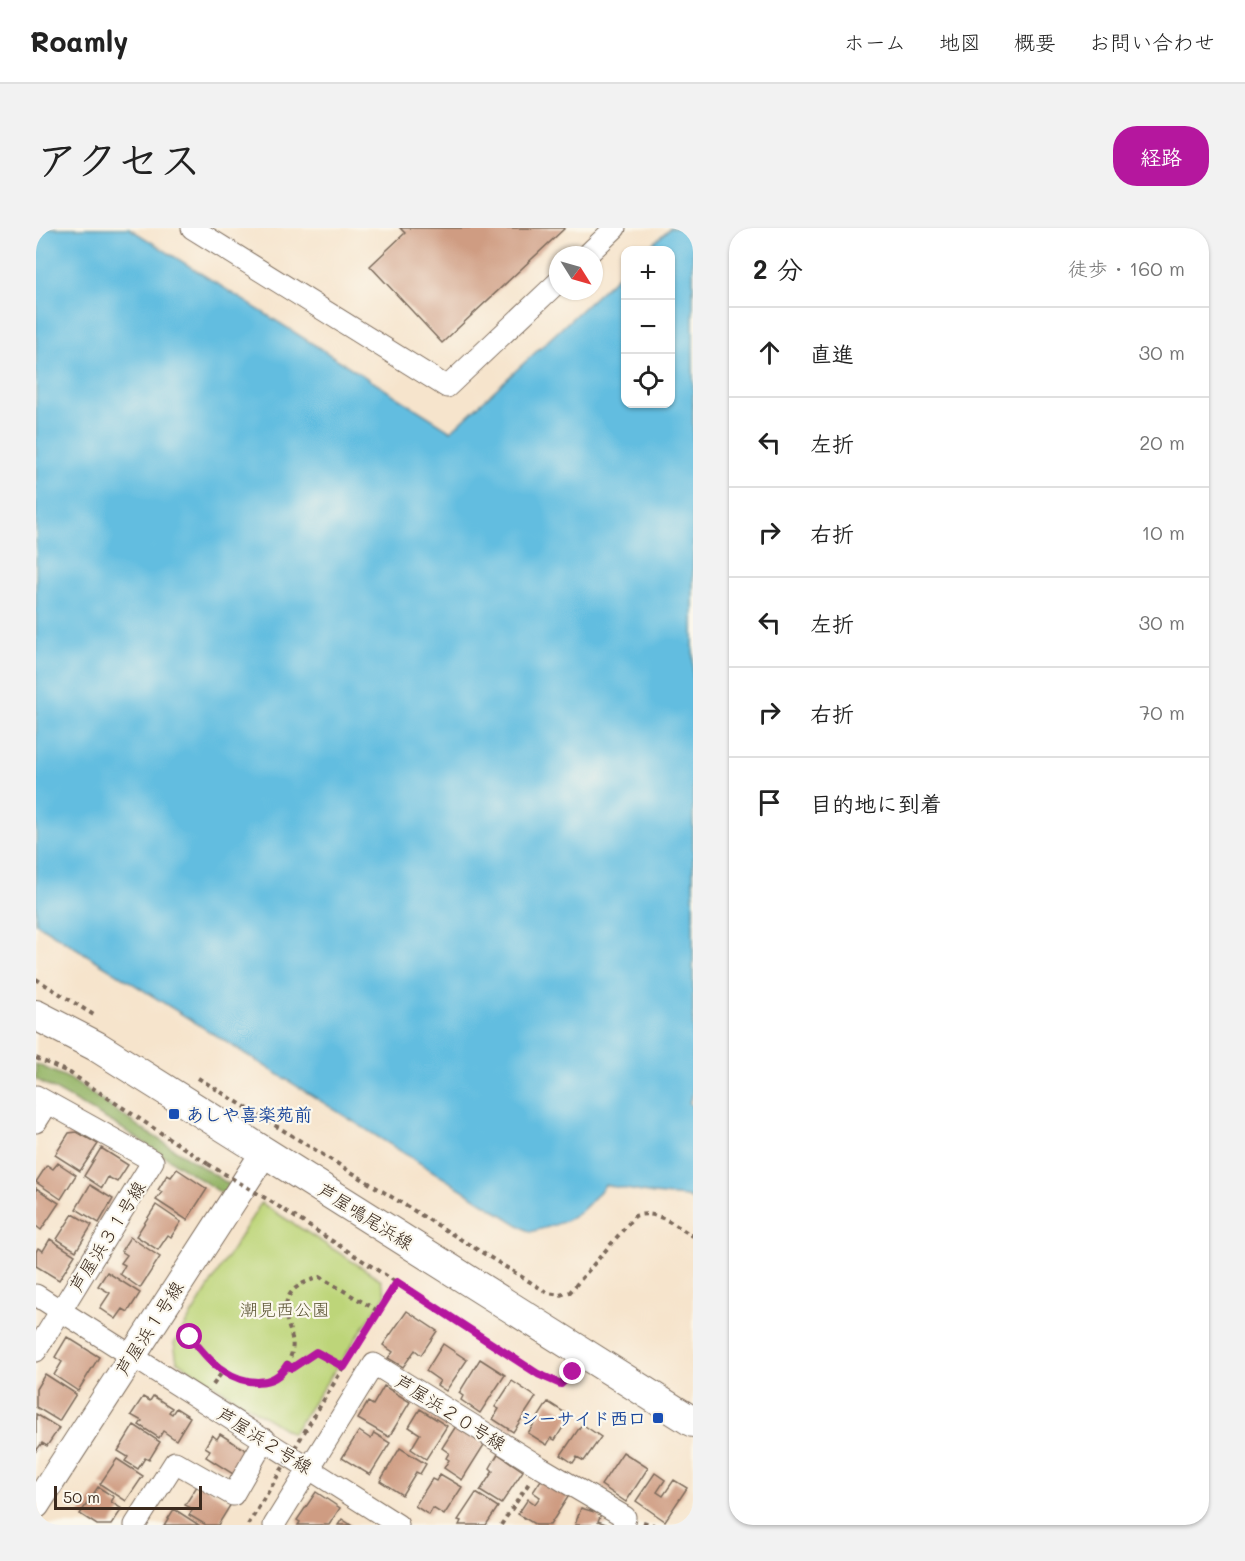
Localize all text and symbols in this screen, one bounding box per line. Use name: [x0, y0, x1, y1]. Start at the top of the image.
text: Roamly: [30, 23, 129, 59]
text: ホーム: [844, 28, 906, 55]
text: 地図: [939, 28, 981, 55]
text: 概要: [1014, 28, 1056, 55]
text: お問い合わせ: [1089, 28, 1215, 55]
button: 経路: [1113, 126, 1209, 186]
text: アクセス: [36, 131, 201, 186]
north arrow: [549, 246, 603, 300]
map controls: [621, 246, 675, 408]
button: +: [621, 246, 675, 300]
text: 2 分: [753, 252, 803, 286]
text: 徒歩 · 160 m: [1068, 255, 1185, 281]
button: −: [621, 300, 675, 354]
icon: ahead: [753, 336, 786, 369]
text: 直進: [810, 339, 854, 368]
text: 30 m: [1139, 339, 1185, 365]
button: locate: [621, 354, 675, 408]
icon: left: [753, 426, 786, 459]
text: 左折: [810, 429, 854, 458]
text: 20 m: [1139, 429, 1185, 455]
icon: right: [753, 516, 786, 549]
text: 右折: [810, 519, 854, 548]
text: 10 m: [1141, 519, 1185, 545]
icon: left: [753, 606, 786, 639]
text: 左折: [810, 609, 854, 638]
text: 30 m: [1139, 609, 1185, 635]
icon: right: [753, 696, 786, 729]
text: 右折: [810, 699, 854, 728]
text: 70 m: [1139, 699, 1185, 725]
icon: arrive: [753, 786, 786, 819]
text: 目的地に到着: [810, 789, 942, 818]
place label: あしや喜楽苑前: [186, 1102, 312, 1126]
marker: あしや喜楽苑前: [167, 1107, 181, 1121]
street label: 芦屋浜３１号線: [63, 1176, 151, 1296]
street label: 芦屋鳴尾浜線: [314, 1177, 418, 1255]
street label: 芦屋浜１号線: [110, 1276, 188, 1380]
park label: 潮見西公園: [240, 1297, 330, 1321]
route start: [176, 1323, 202, 1349]
route end: [559, 1358, 585, 1384]
street label: 芦屋浜２０号線: [391, 1368, 511, 1456]
street label: 芦屋浜２号線: [213, 1401, 317, 1479]
place label: シーサイド西口: [520, 1406, 646, 1430]
marker: シーサイド西口: [651, 1411, 665, 1425]
scale bar: [54, 1483, 202, 1510]
text: 50 m: [63, 1486, 100, 1507]

